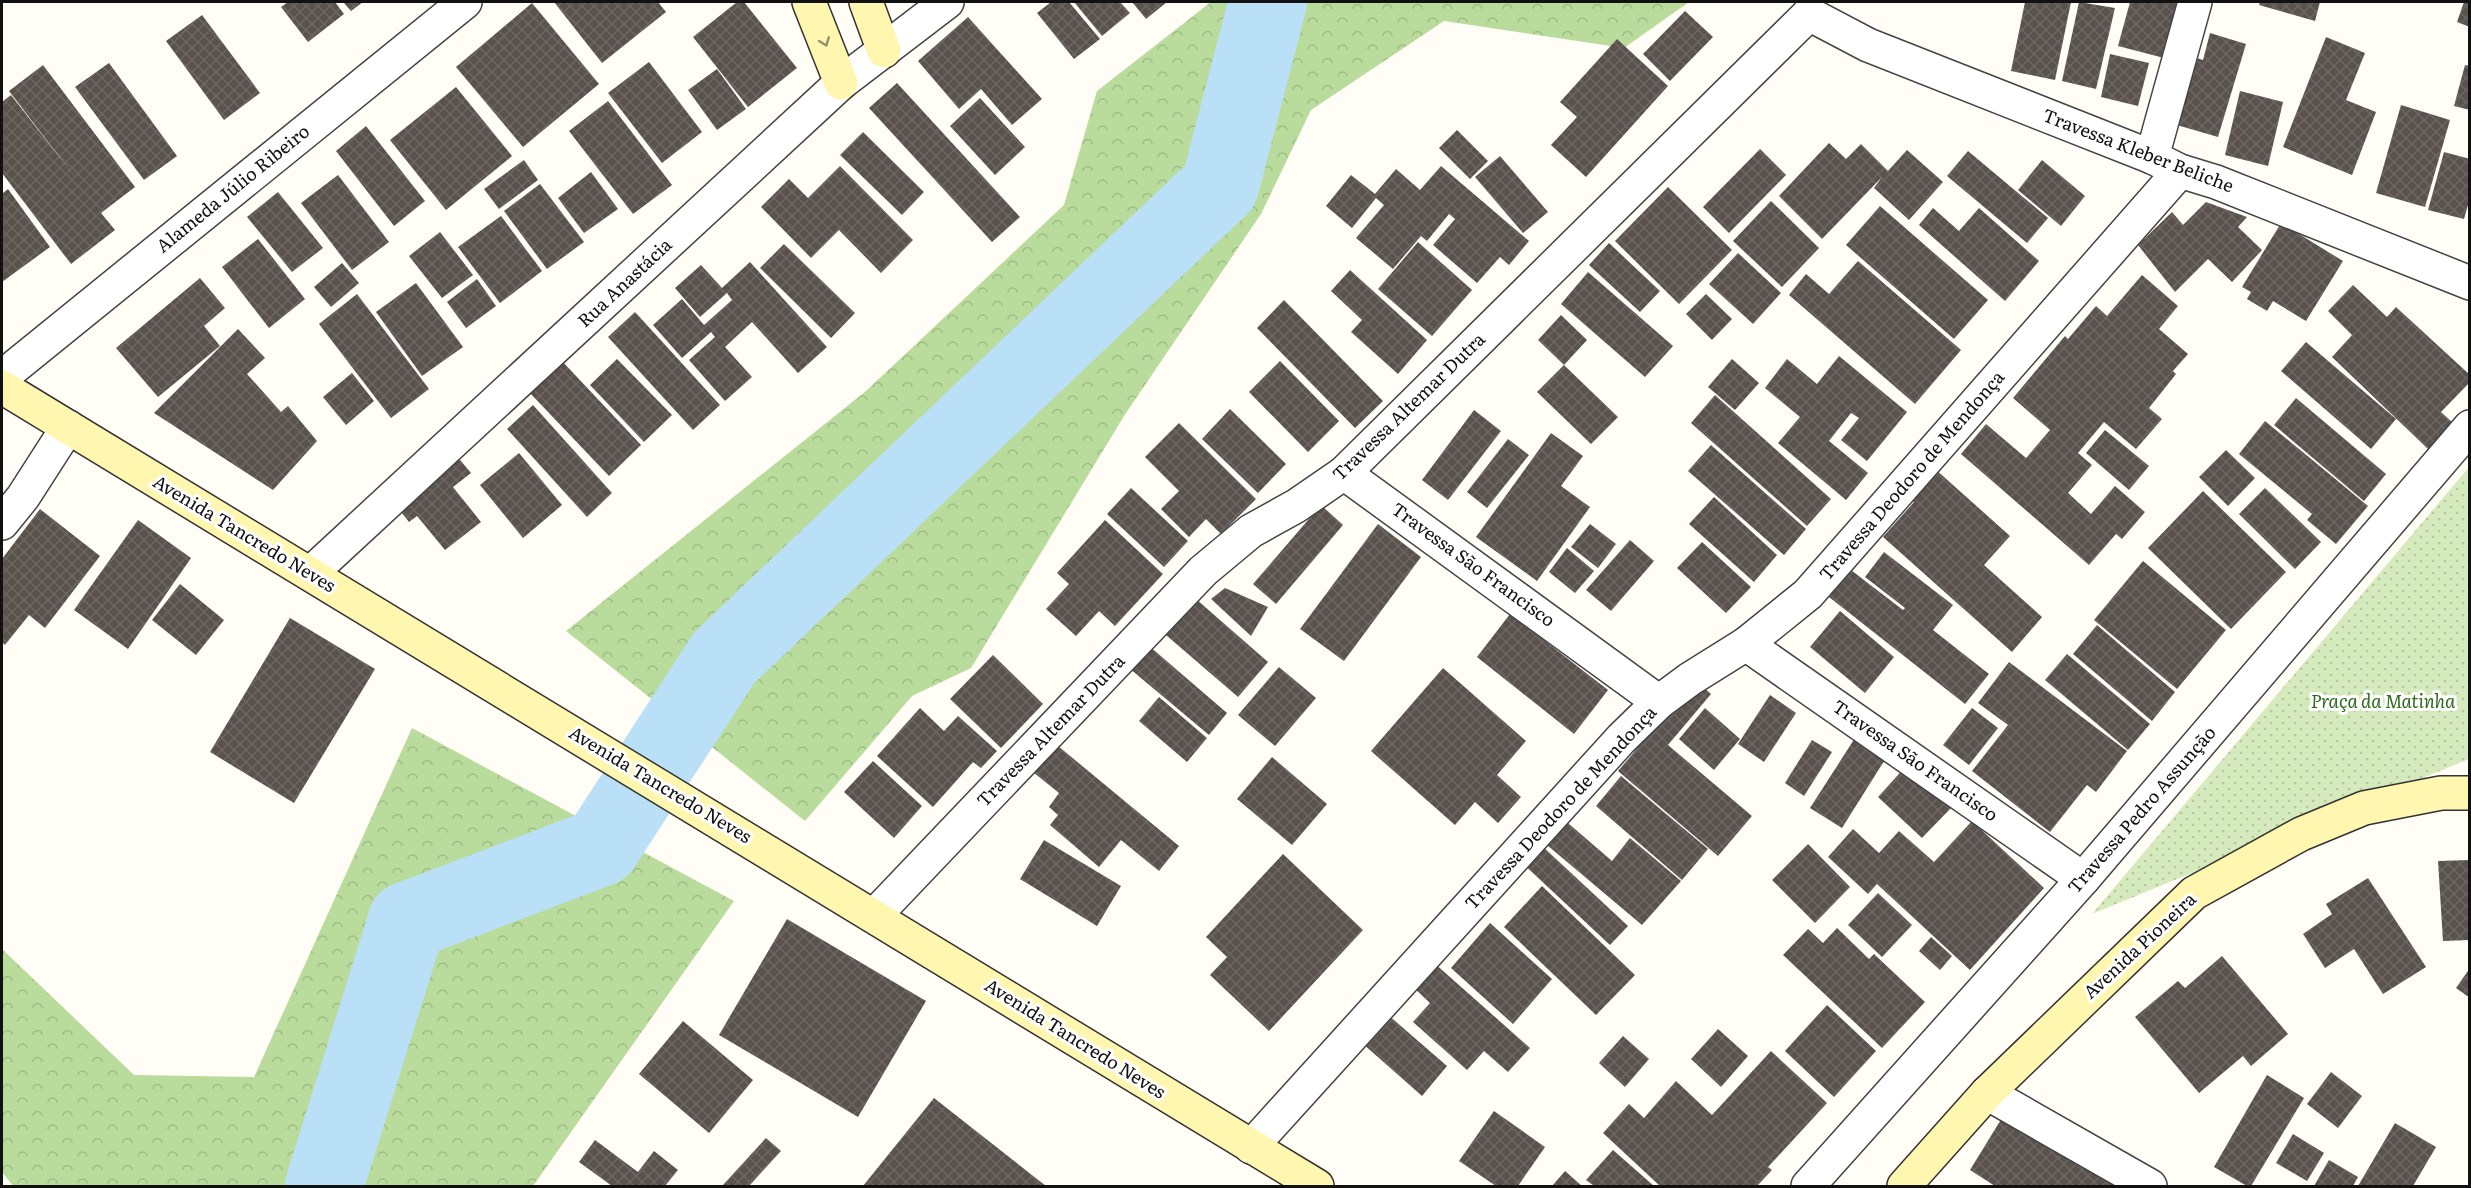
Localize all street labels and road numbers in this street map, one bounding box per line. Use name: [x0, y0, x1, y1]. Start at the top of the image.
street label: Travessa Kleber Beliche: [2039, 101, 2238, 199]
street label: Alameda Júlio Ribeiro: [149, 117, 315, 258]
street label: Rua Anastácia: [571, 231, 677, 333]
street label: Travessa Altemar Dutra: [1325, 325, 1491, 486]
street label: Travessa Deodoro de Mendonça: [1812, 364, 2010, 586]
street label: Avenida Tancredo Neves: [148, 467, 341, 598]
street label: Travessa São Francisco: [1386, 495, 1561, 632]
street label: Travessa Altemar Dutra: [970, 647, 1131, 813]
street label: Travessa São Francisco: [1828, 692, 2004, 827]
street label: Travessa Deodoro de Mendonça: [1458, 699, 1662, 915]
street label: Avenida Tancredo Neves: [564, 718, 757, 849]
street label: Travessa Pedro Assunção: [2060, 719, 2221, 899]
street label: Avenida Pioneira: [2076, 885, 2202, 1004]
street label: Avenida Tancredo Neves: [980, 971, 1171, 1105]

